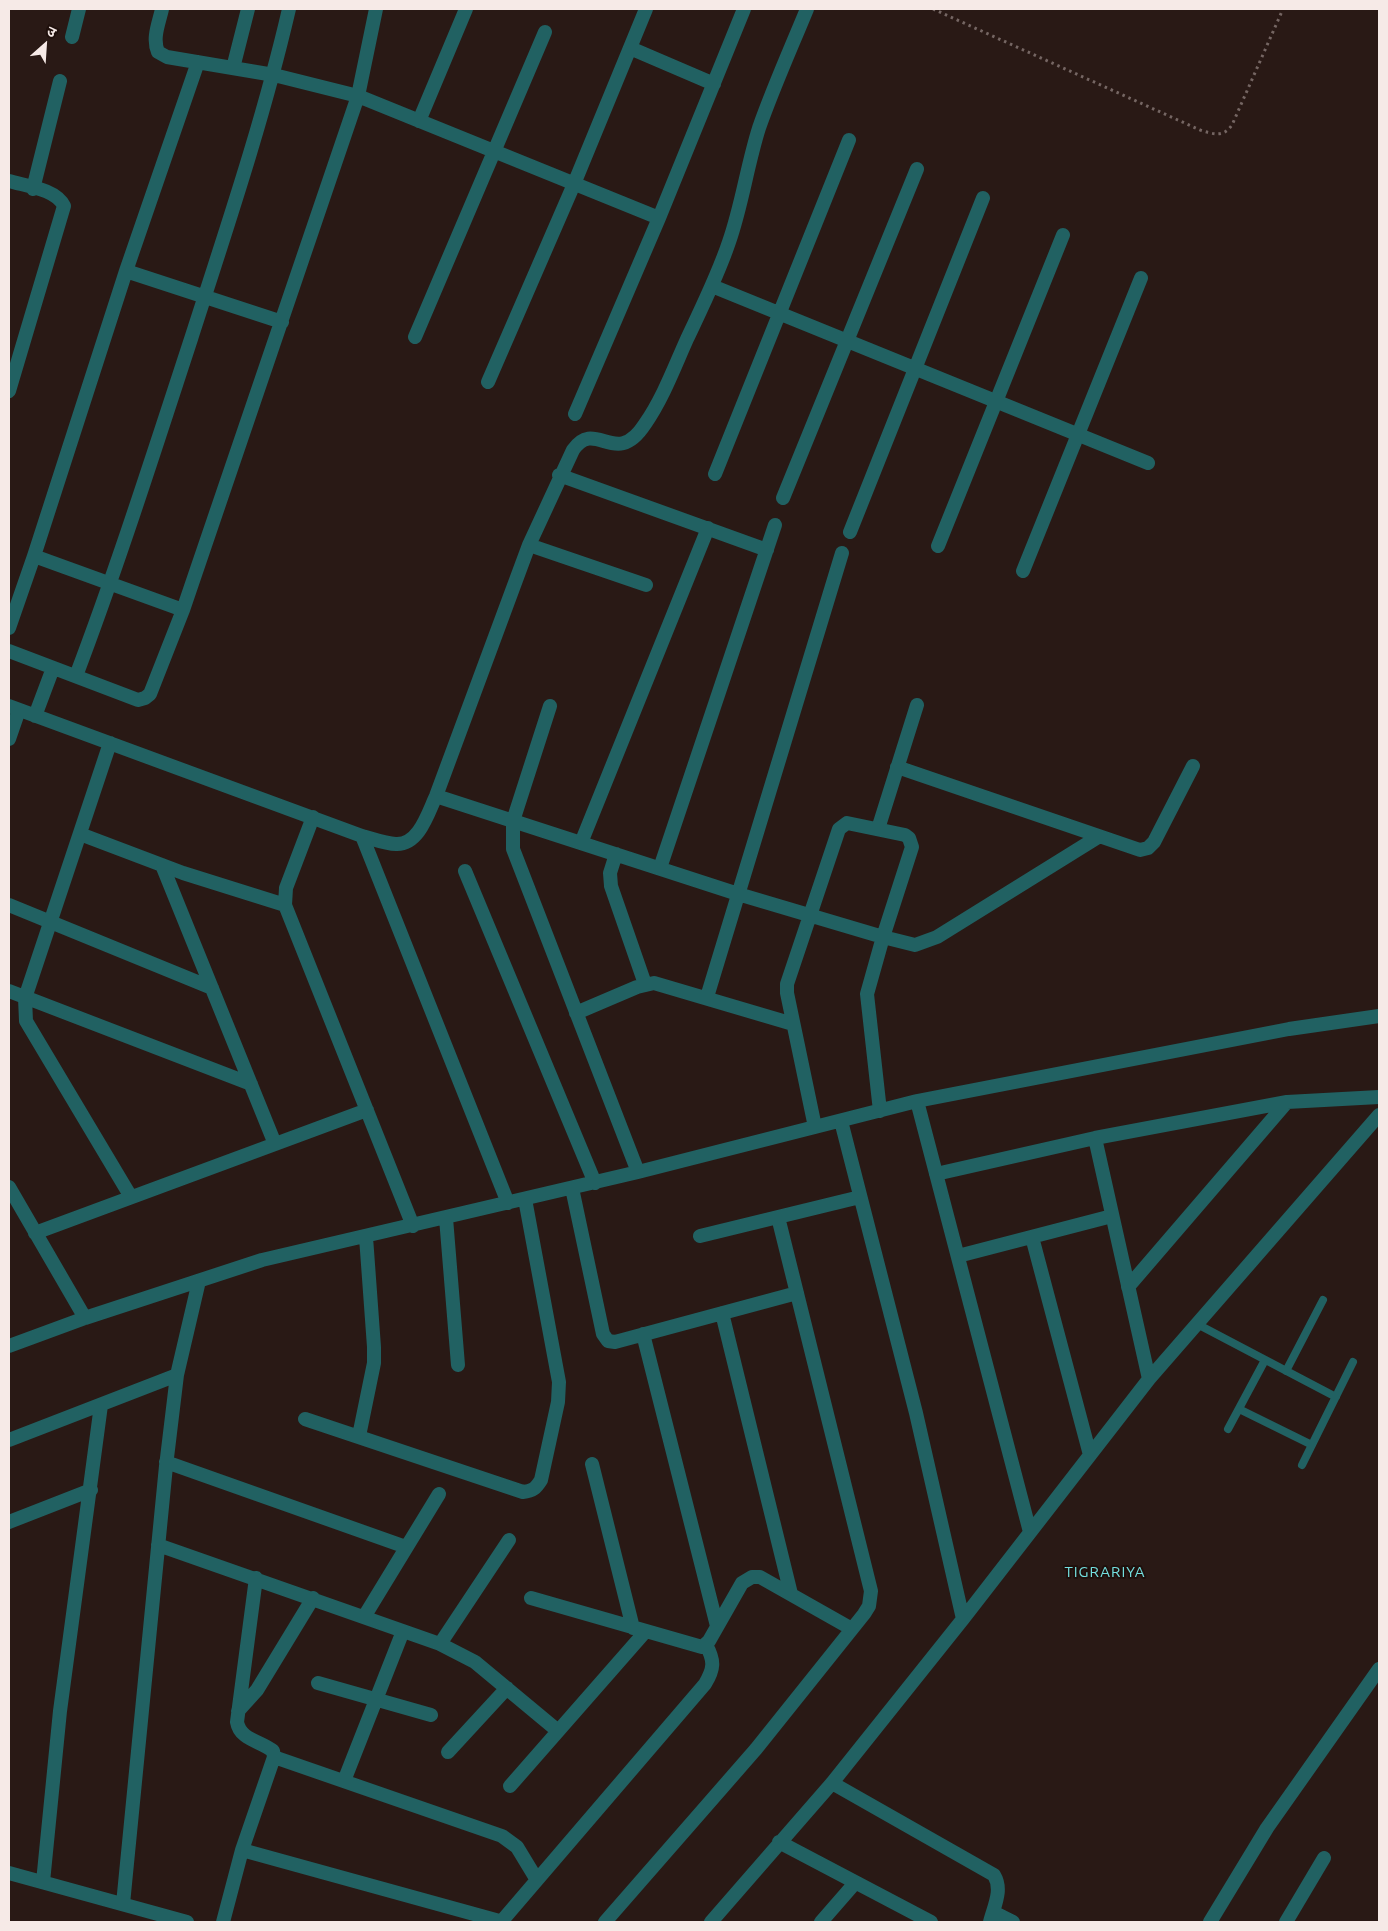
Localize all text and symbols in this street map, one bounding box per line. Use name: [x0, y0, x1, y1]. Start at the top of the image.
north arrow: [20, 20, 70, 70]
text: उ: [44, 23, 59, 41]
district label: TIGRARIYA: [1063, 1563, 1147, 1581]

